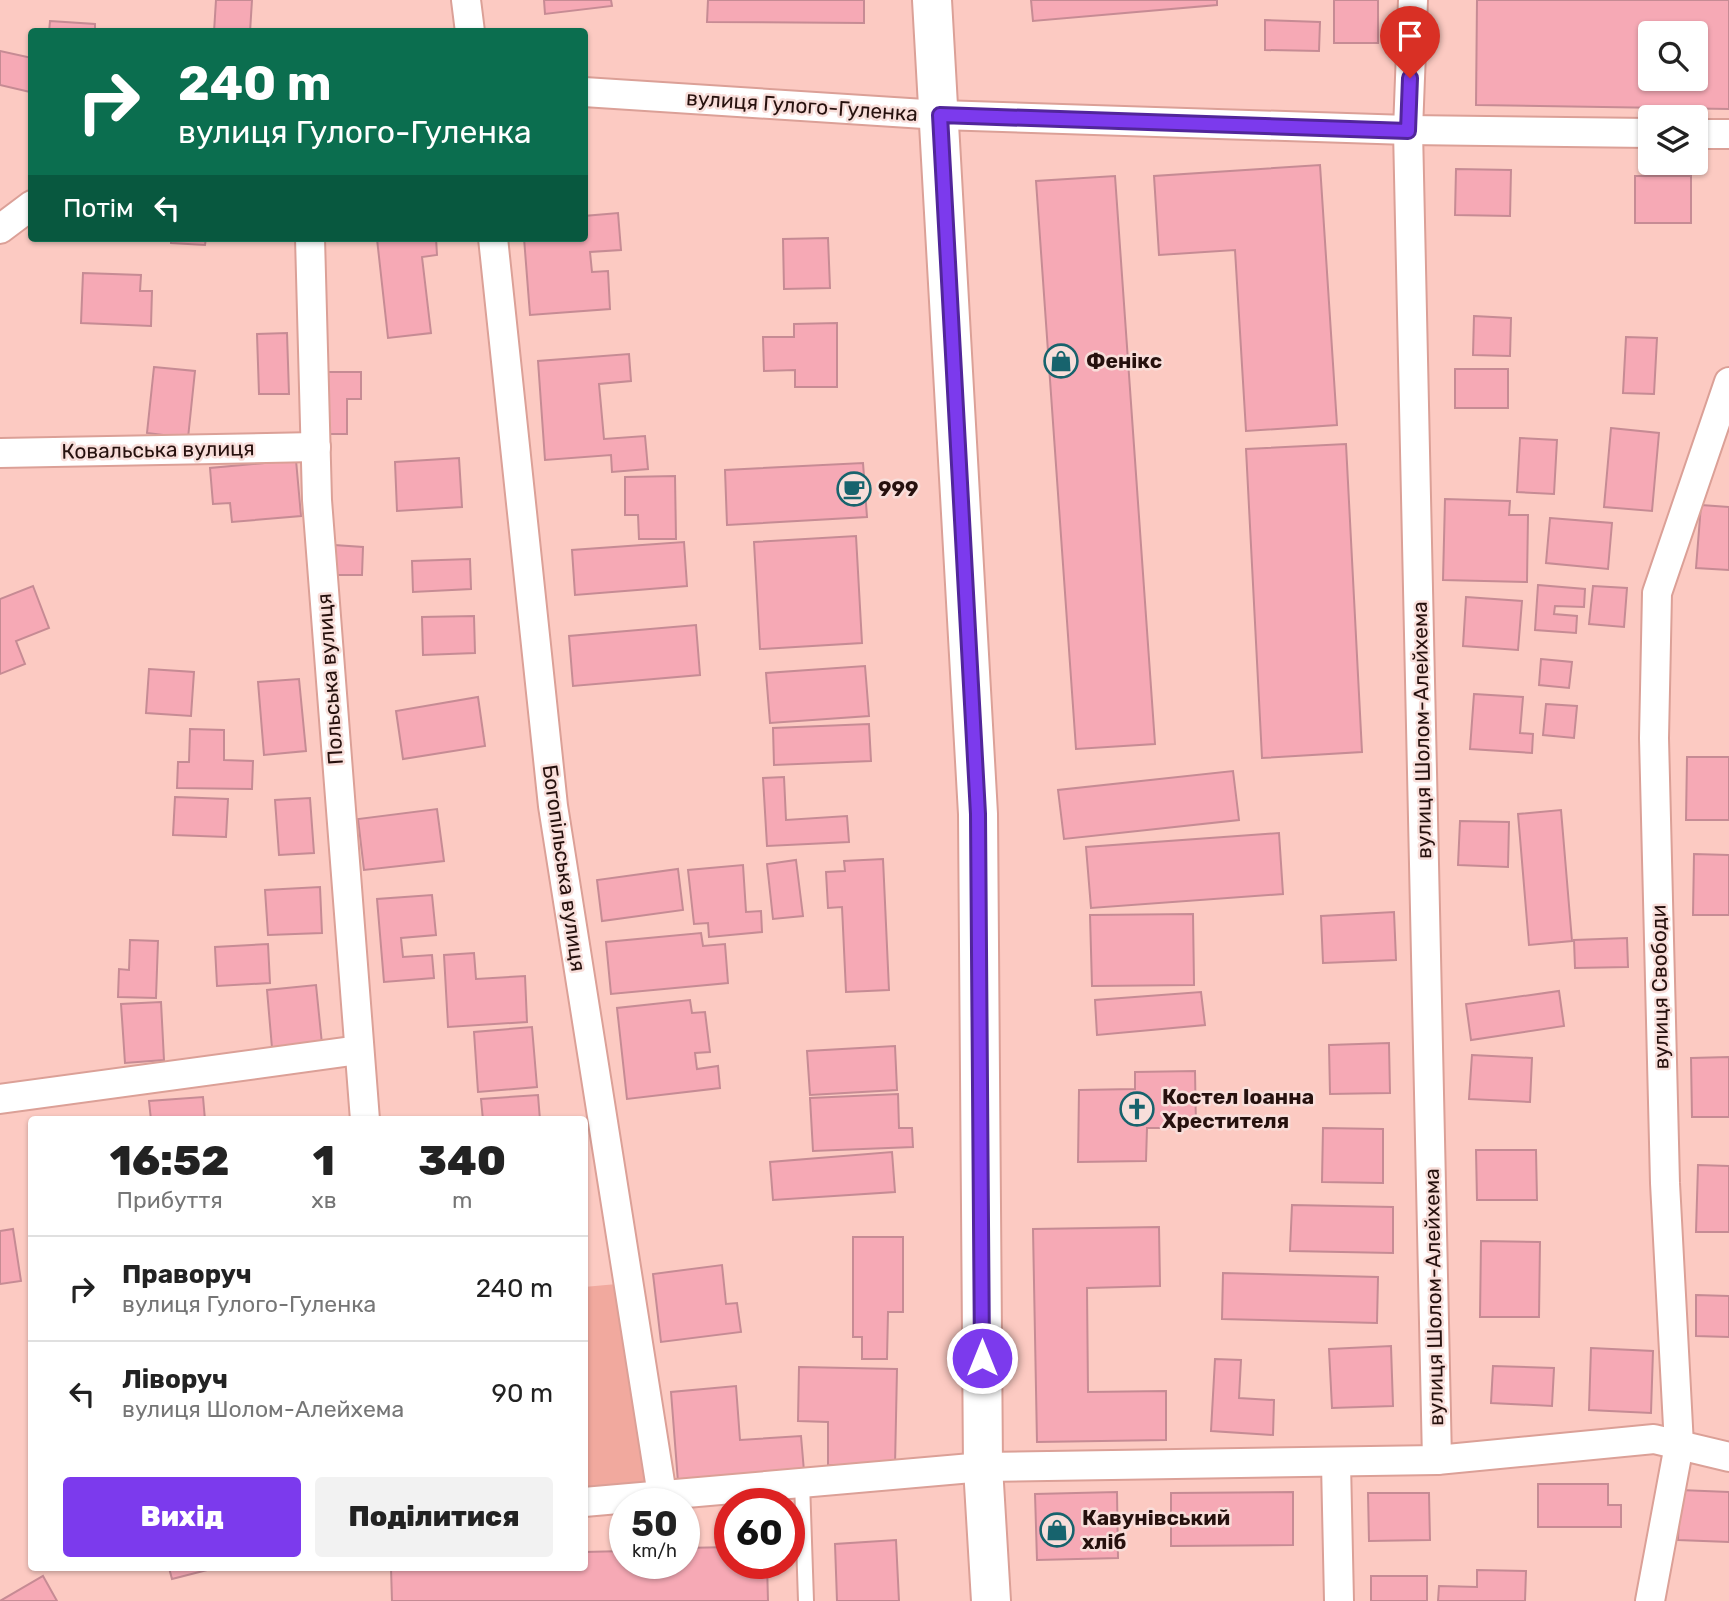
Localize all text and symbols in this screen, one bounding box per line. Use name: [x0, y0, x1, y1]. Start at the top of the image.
pin: [1380, 6, 1440, 78]
icon: arrive: [1391, 17, 1429, 55]
map controls: [1638, 21, 1708, 175]
button: search: [1638, 21, 1708, 91]
text: 240 m: [178, 54, 332, 112]
icon: right: [63, 56, 154, 147]
street label: вулиця Гулого-Гуленка: [685, 85, 919, 126]
button: layers: [1638, 105, 1708, 175]
text: вулиця Гулого-Гуленка: [178, 113, 532, 151]
icon: left: [148, 189, 186, 227]
text: Потім: [63, 193, 134, 224]
shop icon: Фенікс: [1042, 342, 1080, 380]
place label: Фенікс: [1086, 348, 1162, 373]
street label: Ковальська вулиця: [61, 435, 255, 464]
cafe icon: 999: [835, 470, 873, 508]
place label: 999: [878, 476, 918, 501]
street label: Польська вулиця: [311, 593, 348, 766]
street label: вулиця Шолом-Алейхема: [1407, 601, 1436, 859]
street label: Богопільська вулиця: [538, 763, 591, 973]
street label: вулиця Свободи: [1646, 904, 1673, 1070]
place label: Костел Іоанна Хрестителя: [1162, 1084, 1314, 1133]
church icon: Костел Іоанна Хрестителя: [1118, 1090, 1156, 1128]
text: 16:52: [110, 1136, 229, 1186]
text: 1: [313, 1136, 335, 1186]
text: 340: [418, 1136, 506, 1186]
street label: вулиця Шолом-Алейхема: [1419, 1168, 1448, 1426]
text: Прибуття: [117, 1186, 223, 1214]
text: хв: [311, 1186, 337, 1214]
text: m: [452, 1186, 472, 1214]
text: Праворуч: [122, 1259, 252, 1290]
icon: right: [63, 1270, 101, 1308]
text: 240 m: [476, 1273, 553, 1304]
text: вулиця Гулого-Гуленка: [122, 1290, 376, 1318]
position arrow: [945, 1321, 1019, 1395]
text: Ліворуч: [122, 1364, 228, 1395]
icon: left: [63, 1375, 101, 1413]
text: 90 m: [492, 1378, 553, 1409]
text: вулиця Шолом-Алейхема: [122, 1395, 404, 1423]
button: Вихід: [63, 1477, 301, 1557]
button: Поділитися: [315, 1477, 553, 1557]
speed limit sign: 60: [714, 1488, 805, 1579]
text: 50: [631, 1503, 678, 1545]
place label: Кавунівський хліб: [1082, 1505, 1230, 1554]
shop icon: Кавунівський хліб: [1038, 1511, 1076, 1549]
text: km/h: [632, 1540, 677, 1562]

